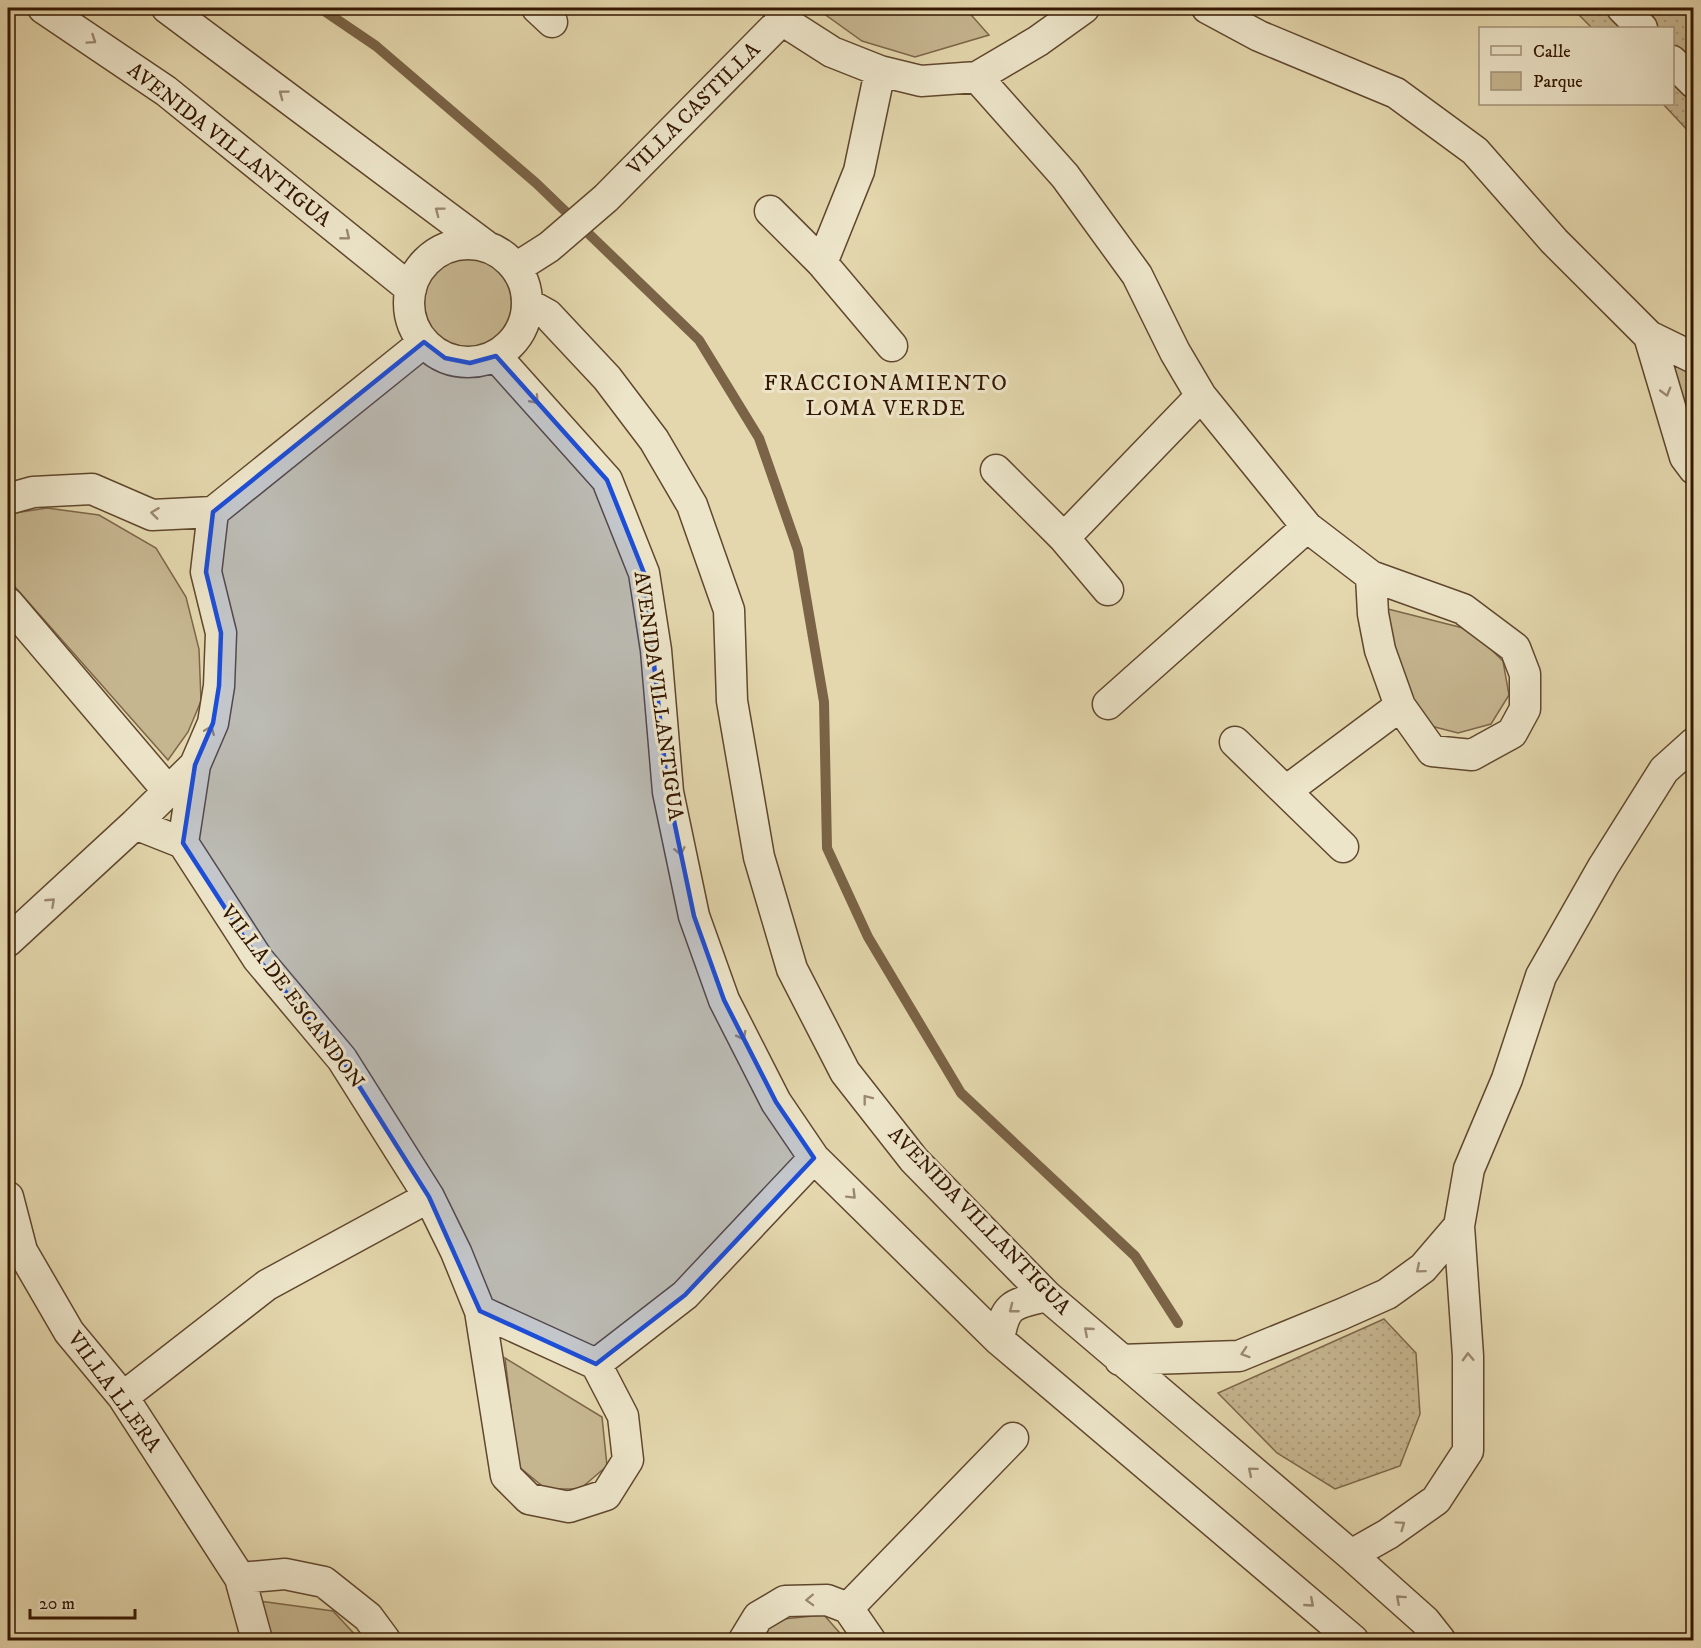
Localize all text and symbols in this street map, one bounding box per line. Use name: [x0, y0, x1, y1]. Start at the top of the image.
legend: [1479, 27, 1674, 105]
one-way arrow: [85, 33, 96, 44]
street label: VILLA CASTILLA: [621, 37, 766, 182]
text: Calle: [1533, 41, 1571, 63]
street label: AVENIDA VILLANTIGUA: [122, 57, 337, 233]
text: Parque: [1533, 71, 1583, 93]
one-way arrow: [278, 90, 289, 101]
one-way arrow: [434, 208, 445, 219]
one-way arrow: [339, 229, 350, 240]
district label: FRACCIONAMIENTO LOMA VERDE: [764, 370, 1008, 422]
one-way arrow: [1659, 386, 1671, 397]
one-way arrow: [528, 393, 539, 404]
one-way arrow: [150, 507, 160, 520]
street label: AVENIDA VILLANTIGUA: [628, 570, 688, 823]
one-way arrow: [202, 726, 215, 736]
one-way arrow: [673, 846, 686, 856]
one-way arrow: [44, 898, 54, 909]
street label: VILLA DE ESCANDON: [214, 899, 370, 1094]
one-way arrow: [735, 1029, 746, 1040]
one-way arrow: [863, 1095, 874, 1106]
street label: AVENIDA VILLANTIGUA: [882, 1122, 1076, 1321]
one-way arrow: [844, 1187, 855, 1198]
one-way arrow: [1416, 1262, 1427, 1273]
one-way arrow: [1009, 1301, 1020, 1312]
street label: VILLA LLERA: [61, 1326, 167, 1458]
one-way arrow: [1084, 1327, 1094, 1338]
one-way arrow: [1240, 1345, 1251, 1358]
one-way arrow: [1461, 1353, 1474, 1362]
one-way arrow: [1248, 1467, 1259, 1478]
one-way arrow: [1395, 1521, 1406, 1532]
scale bar: [30, 1582, 135, 1620]
text: 20 m: [39, 1593, 75, 1615]
one-way arrow: [805, 1594, 814, 1606]
one-way arrow: [1396, 1595, 1407, 1606]
one-way arrow: [1303, 1596, 1314, 1607]

